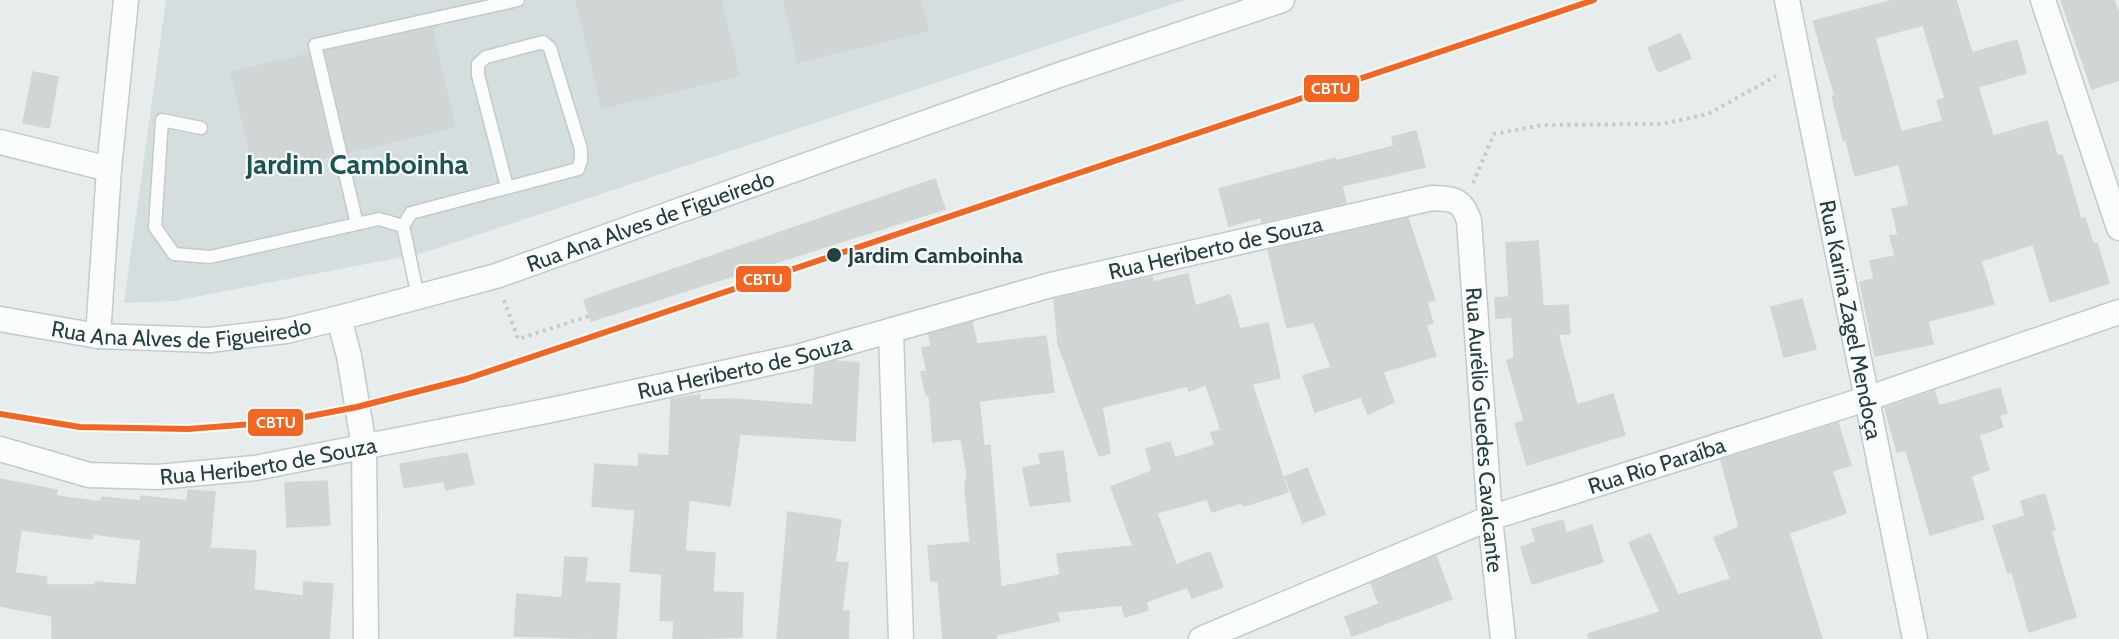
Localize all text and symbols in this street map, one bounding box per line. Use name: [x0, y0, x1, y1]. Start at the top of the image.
line badge: CBTU: [1303, 74, 1360, 103]
text: CBTU: [1311, 79, 1351, 98]
district label: Jardim Camboinha: [245, 147, 468, 181]
street label: Rua Ana Alves de Figueiredo: [523, 164, 778, 278]
street label: Rua Karina Zagel Mendoça: [1814, 198, 1888, 442]
street label: Rua Heriberto de Souza: [1106, 210, 1325, 285]
place label: Jardim Camboinha: [847, 242, 1023, 269]
marker: Jardim Camboinha: [825, 246, 843, 264]
line badge: CBTU: [735, 265, 792, 293]
text: CBTU: [743, 270, 783, 289]
street label: Rua Aurélio Guedes Cavalcante: [1460, 286, 1509, 574]
street label: Rua Ana Alves de Figueiredo: [49, 312, 314, 354]
street label: Rua Heriberto de Souza: [635, 329, 855, 405]
line badge: CBTU: [247, 408, 304, 437]
text: CBTU: [256, 413, 296, 432]
street label: Rua Heriberto de Souza: [159, 431, 379, 490]
street label: Rua Rio Paraíba: [1585, 431, 1729, 500]

